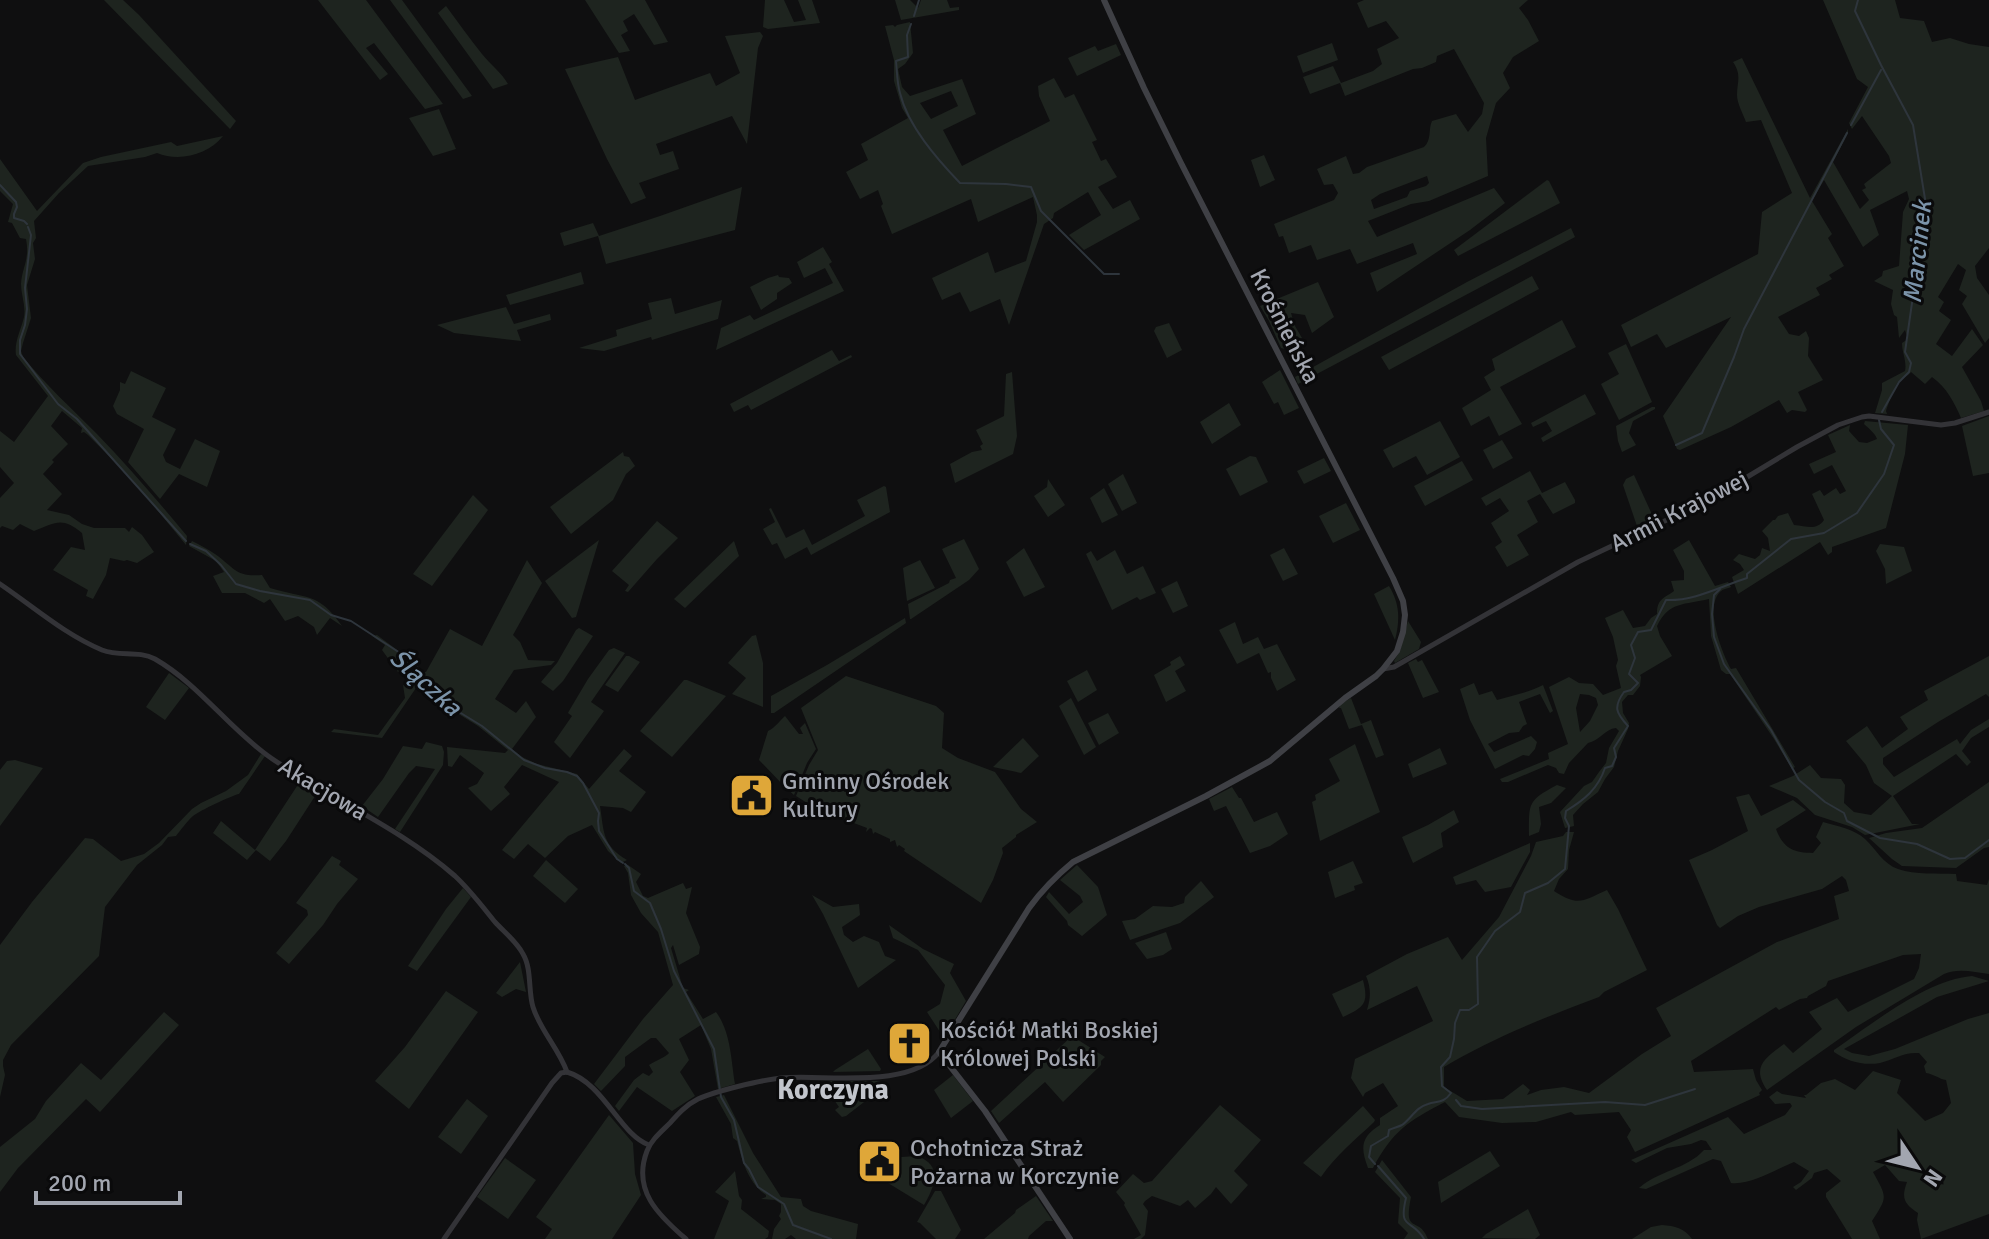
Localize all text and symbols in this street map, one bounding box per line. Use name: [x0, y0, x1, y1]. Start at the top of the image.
water label: Marcinek: [1897, 197, 1939, 305]
street label: Krośnieńska: [1243, 263, 1327, 389]
street label: Armii Krajowej: [1605, 463, 1753, 559]
water label: Ślączka: [383, 642, 468, 724]
street label: Akacjowa: [273, 751, 373, 827]
place label: Gminny Ośrodek Kultury: [782, 766, 949, 824]
public building icon: Gminny Ośrodek Kultury: [727, 771, 775, 819]
place label: Kościół Matki Boskiej Królowej Polski: [940, 1015, 1159, 1073]
church icon: Kościół Matki Boskiej Królowej Polski: [885, 1020, 933, 1068]
district label: Korczyna: [777, 1073, 889, 1107]
north arrow: [1877, 1127, 1957, 1207]
place label: Ochotnicza Straż Pożarna w Korczynie: [910, 1133, 1120, 1191]
public building icon: Ochotnicza Straż Pożarna w Korczynie: [855, 1138, 903, 1186]
scale bar: [36, 1155, 180, 1205]
text: N: [1918, 1164, 1948, 1192]
text: 200 m: [48, 1168, 111, 1198]

